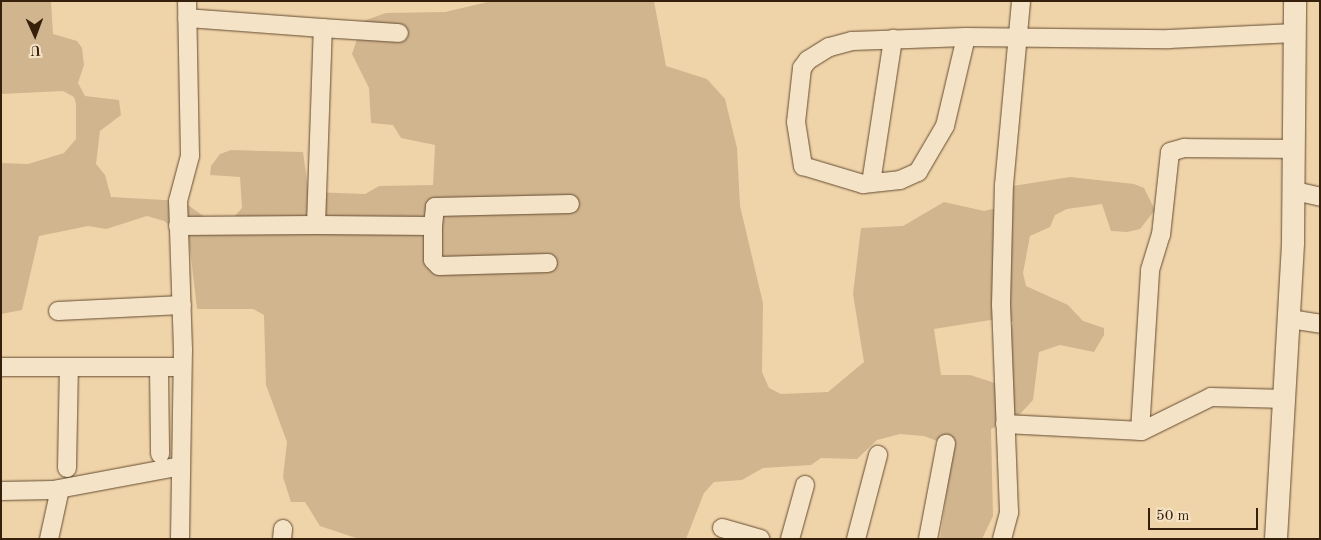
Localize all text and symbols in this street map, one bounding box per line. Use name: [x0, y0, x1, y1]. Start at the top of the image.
north arrow: [10, 10, 60, 60]
text: U: [30, 43, 41, 57]
scale bar: [1151, 498, 1261, 530]
text: 50 m: [1156, 509, 1190, 524]

